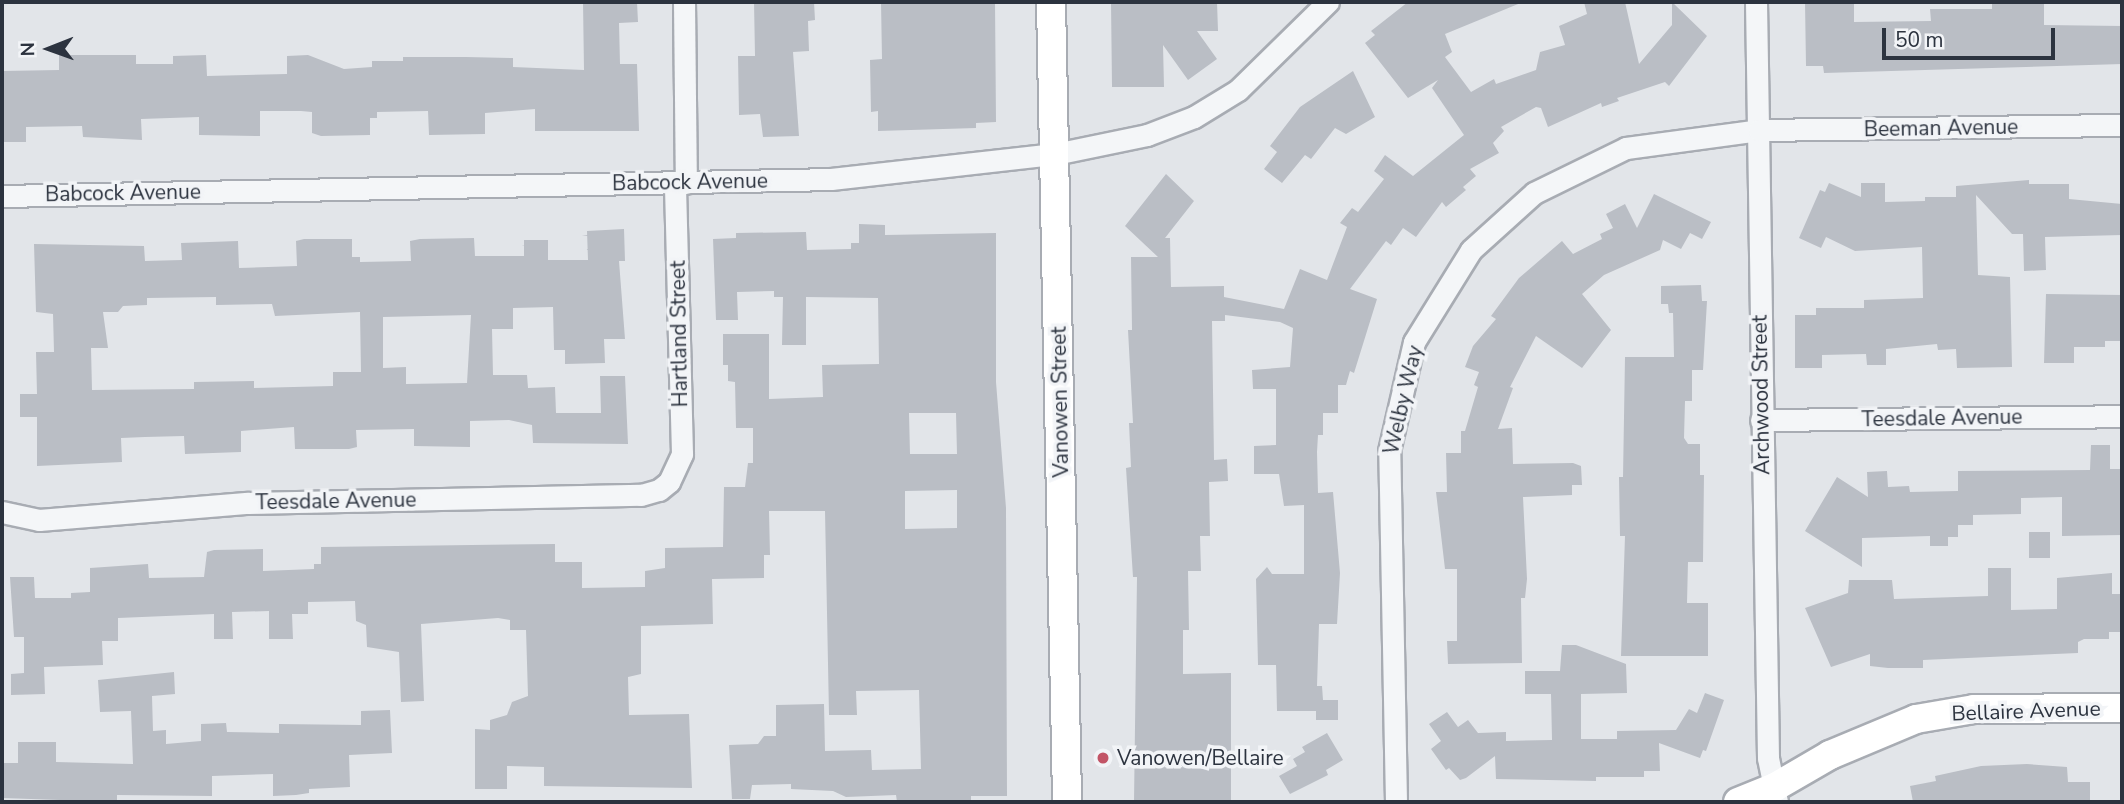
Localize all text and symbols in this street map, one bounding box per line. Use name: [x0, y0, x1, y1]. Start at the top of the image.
north arrow: [14, 14, 84, 84]
scale bar: [1886, 14, 2059, 58]
text: 50 m: [1895, 26, 1944, 54]
text: N: [15, 42, 41, 57]
street label: Beeman Avenue: [1864, 114, 2018, 142]
street label: Babcock Avenue: [612, 168, 768, 196]
street label: Babcock Avenue: [45, 179, 201, 207]
street label: Hartland Street: [665, 260, 693, 408]
street label: Archwood Street: [1747, 315, 1775, 475]
street label: Vanowen Street: [1046, 326, 1074, 478]
street label: Welby Way: [1378, 343, 1428, 457]
street label: Teesdale Avenue: [1861, 404, 2023, 432]
street label: Teesdale Avenue: [255, 487, 417, 515]
street label: Bellaire Avenue: [1951, 696, 2101, 726]
place label: Vanowen/Bellaire: [1117, 745, 1284, 771]
marker: Vanowen/Bellaire: [1095, 750, 1111, 766]

